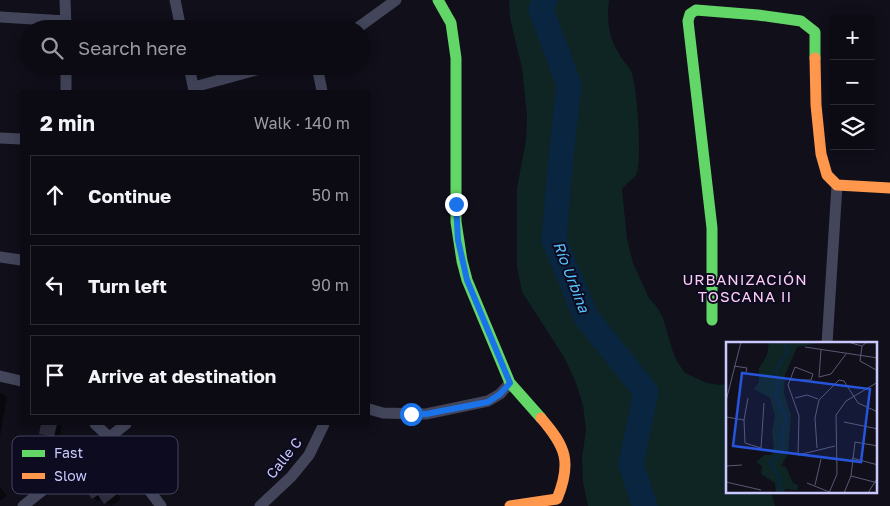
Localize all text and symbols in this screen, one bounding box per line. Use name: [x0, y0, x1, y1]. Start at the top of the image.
map controls: [830, 15, 875, 150]
button: +: [830, 15, 875, 60]
search box: [20, 20, 370, 75]
icon: search: [38, 34, 66, 62]
text: Search here: [78, 36, 187, 59]
button: −: [830, 60, 875, 105]
button: layers: [830, 105, 875, 150]
text: 2 min: [40, 110, 95, 136]
text: Walk · 140 m: [254, 113, 350, 133]
icon: ahead: [41, 181, 69, 209]
text: Continue: [88, 184, 171, 207]
text: 50 m: [312, 185, 349, 205]
route end: [445, 193, 468, 216]
water label: Río Urbina: [550, 239, 594, 315]
district label: URBANIZACIÓN TOSCANA II: [682, 270, 808, 305]
icon: left: [41, 271, 69, 299]
text: Turn left: [88, 274, 167, 297]
text: 90 m: [311, 275, 349, 295]
inset map: [726, 342, 878, 494]
icon: arrive: [41, 361, 69, 389]
text: Arrive at destination: [88, 364, 276, 387]
route start: [400, 403, 423, 426]
street label: Calle C: [262, 434, 305, 482]
legend: [12, 436, 178, 494]
text: Fast: [54, 444, 83, 461]
text: Slow: [54, 467, 87, 484]

